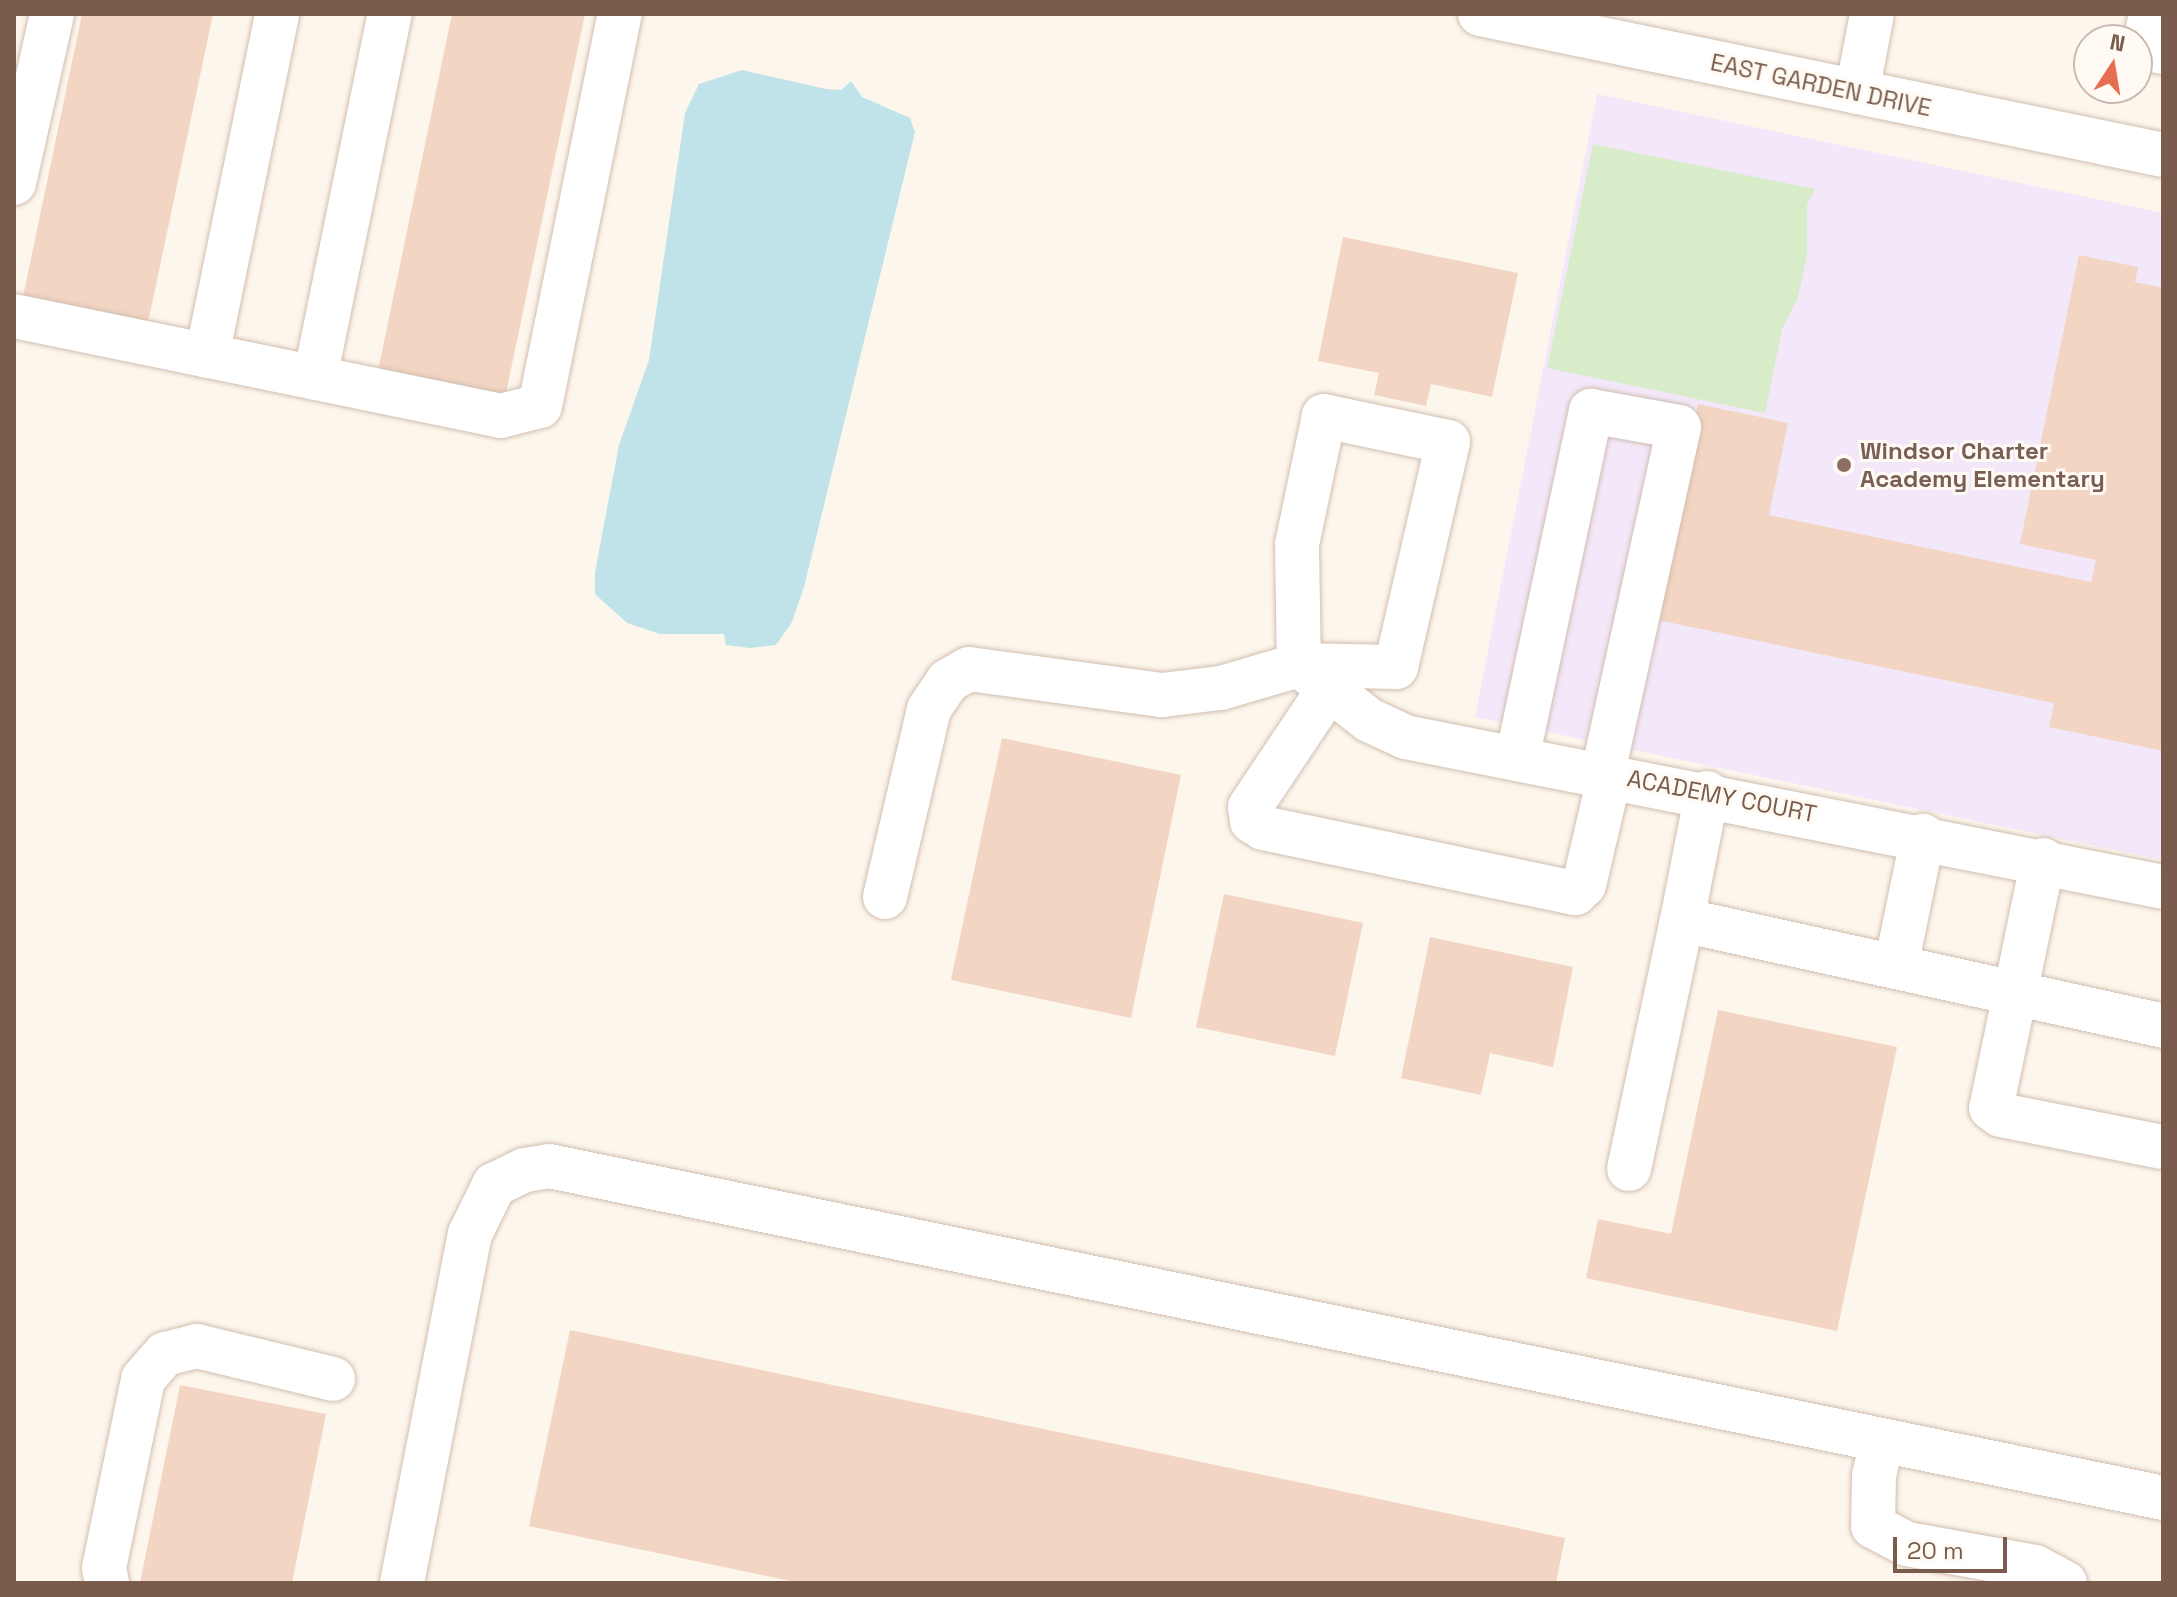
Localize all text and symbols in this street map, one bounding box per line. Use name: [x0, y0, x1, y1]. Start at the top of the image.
north arrow: [2073, 24, 2153, 104]
text: N: [2107, 27, 2128, 58]
street label: EAST GARDEN DRIVE: [1708, 47, 1934, 123]
place label: Windsor Charter Academy Elementary: [1860, 437, 2105, 493]
marker: Windsor Charter Academy Elementary: [1835, 456, 1853, 474]
street label: ACADEMY COURT: [1625, 763, 1819, 829]
scale bar: [1897, 1521, 2011, 1571]
text: 20 m: [1907, 1535, 1964, 1566]

